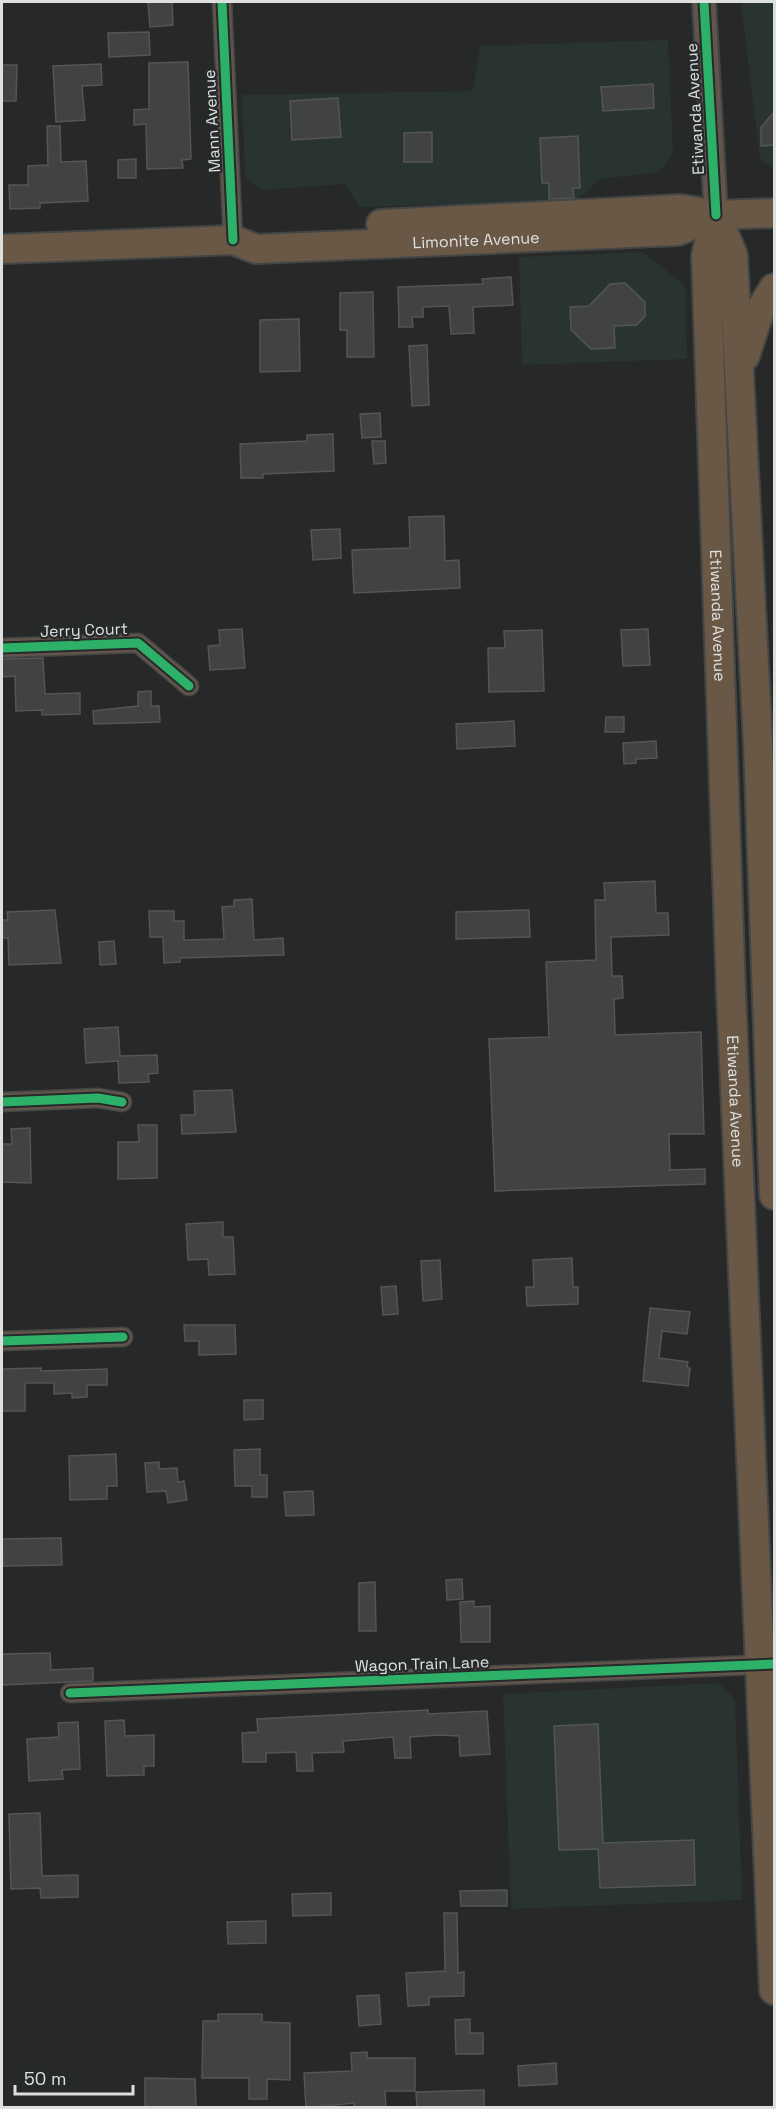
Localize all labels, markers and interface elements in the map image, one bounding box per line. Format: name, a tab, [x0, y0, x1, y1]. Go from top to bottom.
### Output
street label: Etiwanda Avenue	[681, 43, 709, 175]
street label: Mann Avenue	[199, 69, 225, 173]
street label: Limonite Avenue	[412, 226, 540, 253]
street label: Etiwanda Avenue	[705, 549, 731, 682]
street label: Jerry Court	[40, 618, 128, 642]
street label: Etiwanda Avenue	[722, 1035, 749, 1168]
street label: Wagon Train Lane	[354, 1651, 490, 1677]
scale bar	[15, 2058, 134, 2096]
text: 50 m	[24, 2067, 66, 2090]

